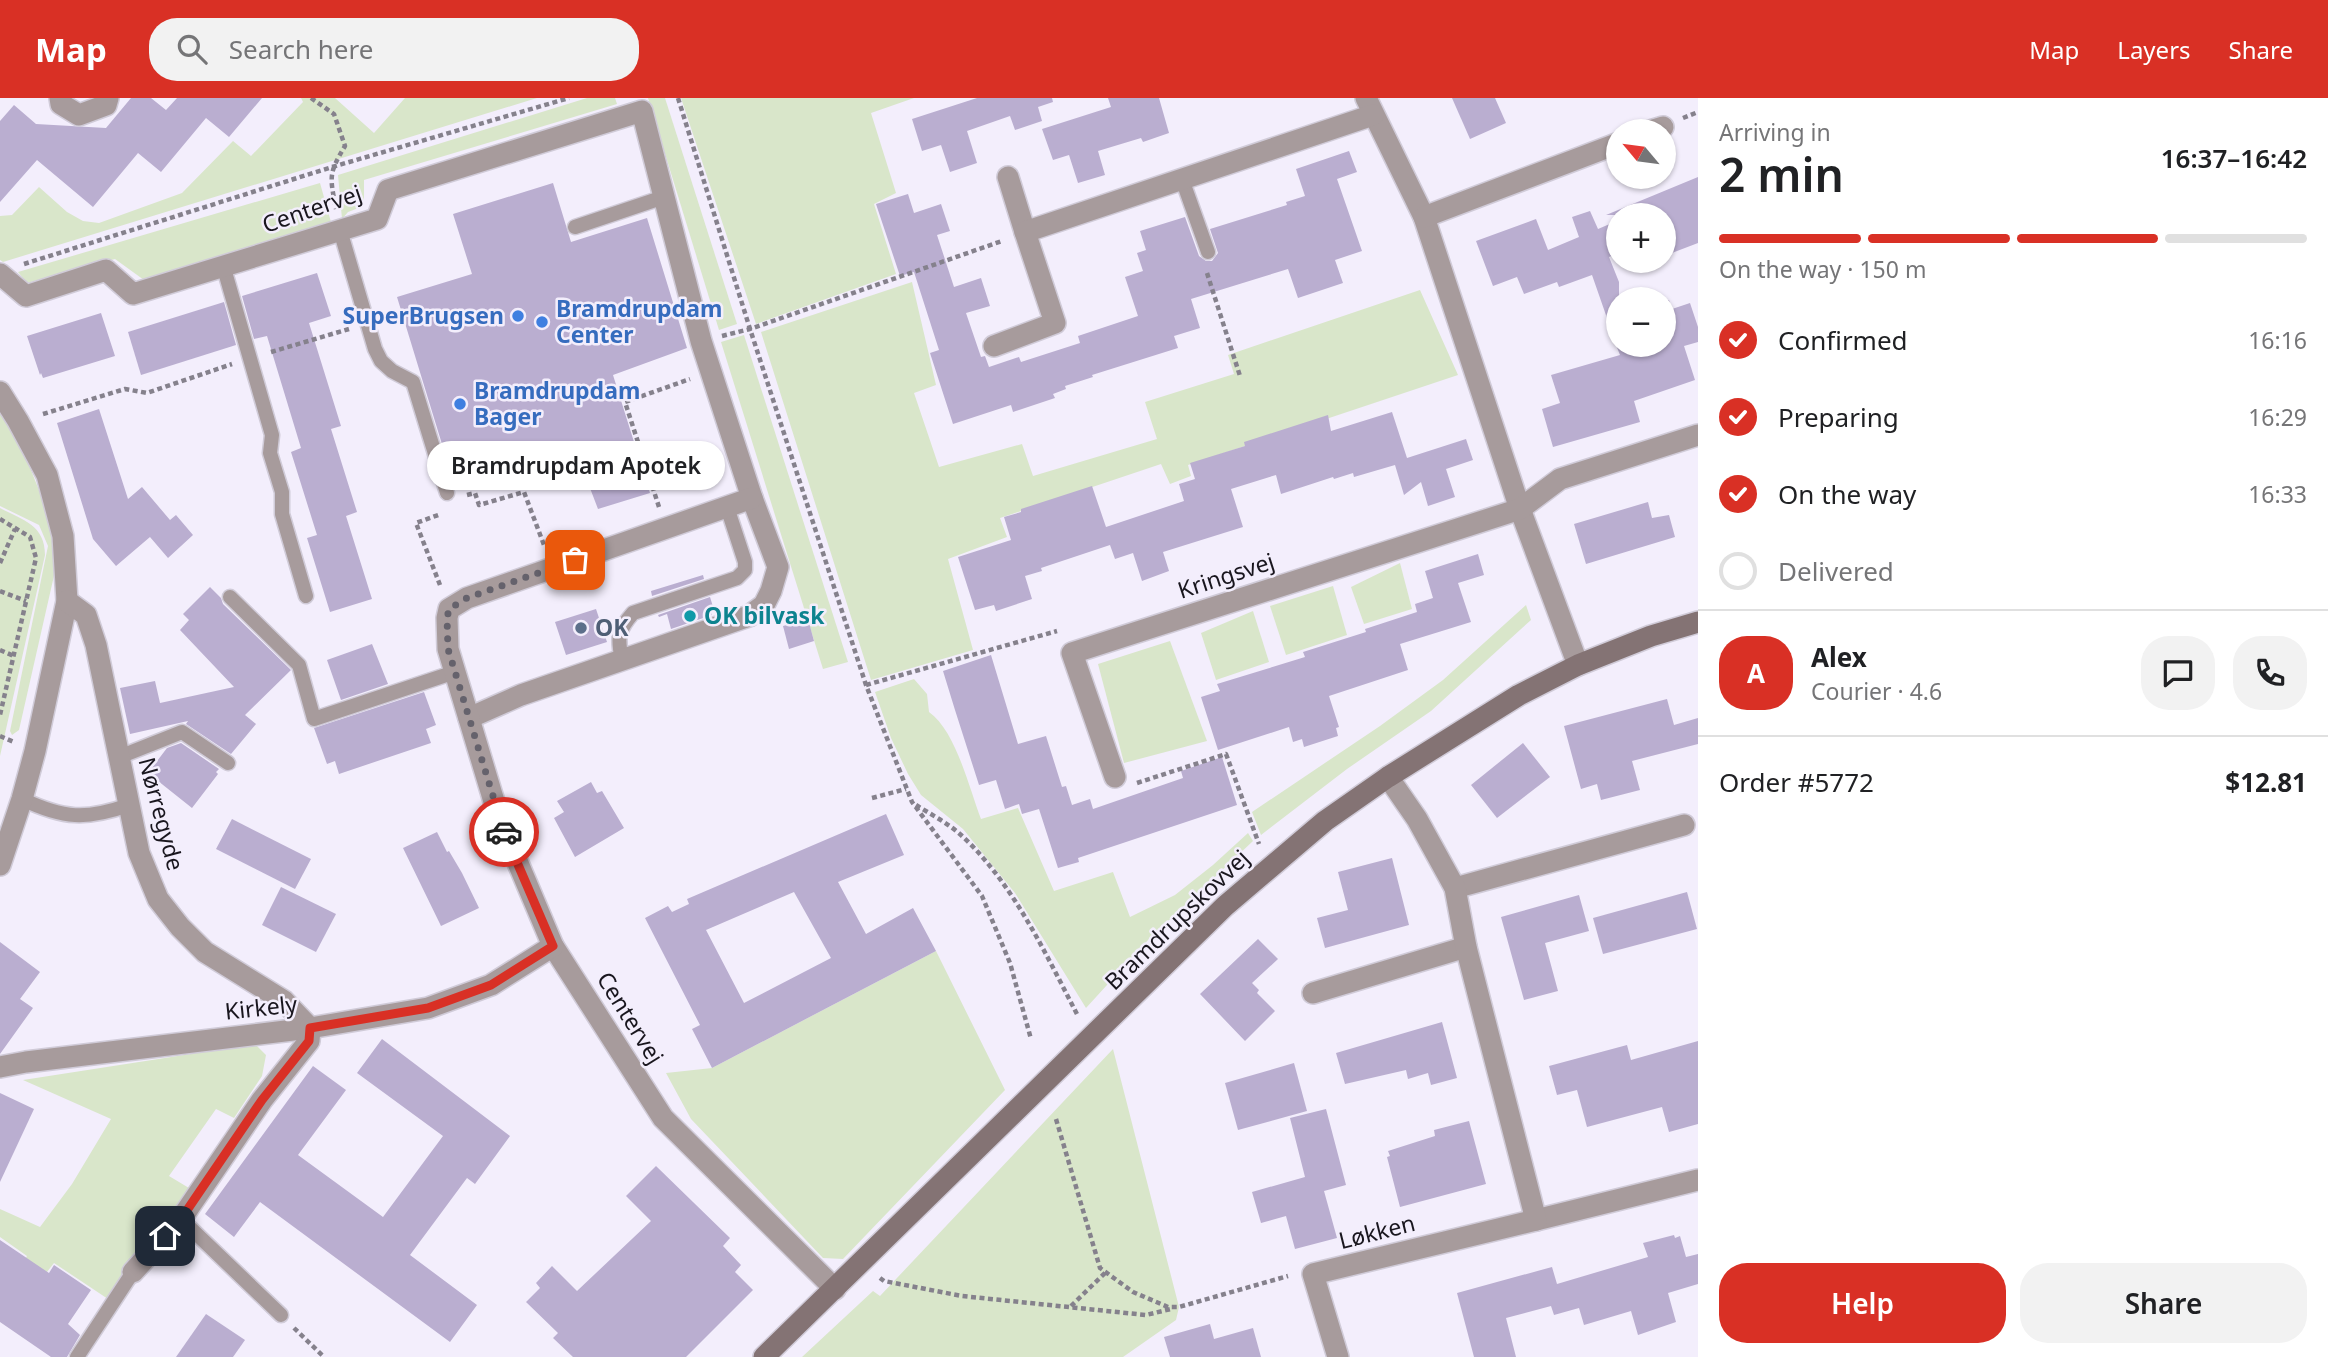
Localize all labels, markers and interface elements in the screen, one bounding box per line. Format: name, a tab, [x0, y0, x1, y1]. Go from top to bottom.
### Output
search box	[149, 18, 639, 81]
text: Map	[35, 27, 107, 72]
icon: search	[173, 30, 211, 68]
text: Search here	[229, 31, 373, 67]
text: Map	[2029, 33, 2079, 66]
text: Layers	[2117, 33, 2191, 66]
text: Share	[2229, 33, 2293, 66]
text: Arriving in	[1719, 116, 1831, 148]
north arrow	[1606, 119, 1676, 189]
map controls	[1606, 119, 1676, 357]
text: 16:37–16:42	[2161, 140, 2307, 176]
text: 2 min	[1719, 143, 1844, 205]
street label: Centervej	[258, 176, 366, 240]
button: +	[1606, 203, 1676, 273]
text: On the way · 150 m	[1719, 253, 1926, 285]
button: −	[1606, 287, 1676, 357]
place label: Bramdrupdam Center	[556, 292, 722, 350]
place label: SuperBrugsen	[343, 299, 504, 331]
marker: SuperBrugsen	[510, 308, 526, 324]
marker: Bramdrupdam Center	[534, 314, 550, 330]
icon: check	[1719, 321, 1757, 359]
text: Confirmed	[1778, 322, 1908, 358]
text: 16:16	[2248, 324, 2307, 356]
place label: Bramdrupdam Bager	[474, 374, 640, 432]
marker: Bramdrupdam Bager	[452, 396, 468, 412]
icon: check	[1719, 398, 1757, 436]
text: Preparing	[1778, 399, 1899, 435]
text: 16:29	[2248, 401, 2307, 433]
callout: Bramdrupdam Apotek	[426, 441, 724, 490]
text: Bramdrupdam Apotek	[451, 449, 701, 481]
icon: check	[1719, 475, 1757, 513]
text: On the way	[1778, 476, 1916, 512]
text: 16:33	[2248, 478, 2307, 510]
pin	[545, 530, 605, 590]
icon: bag	[556, 541, 594, 579]
street label: Kringsvej	[1173, 544, 1278, 606]
text: Delivered	[1778, 553, 1894, 589]
place label: OK bilvask	[704, 599, 825, 631]
marker: OK bilvask	[682, 608, 698, 624]
place label: OK	[595, 611, 629, 643]
marker: OK	[573, 620, 589, 636]
button: chat	[2141, 636, 2215, 710]
button: phone	[2233, 636, 2307, 710]
text: Alex	[1811, 639, 1867, 675]
text: A	[1747, 655, 1765, 691]
text: Courier · 4.6	[1811, 675, 1942, 707]
street label: Nørregyde	[132, 754, 192, 874]
text: Order #5772	[1719, 764, 1874, 800]
text: $12.81	[2225, 764, 2307, 800]
courier	[469, 797, 539, 867]
icon: car	[485, 813, 523, 851]
street label: Bramdrupskovvej	[1097, 842, 1256, 997]
street label: Centervej	[590, 965, 672, 1070]
street label: Kirkely	[223, 987, 299, 1027]
pin	[135, 1206, 195, 1266]
street label: Løkken	[1335, 1206, 1418, 1256]
icon: home	[146, 1217, 184, 1255]
button: Help	[1719, 1263, 2006, 1343]
button: Share	[2020, 1263, 2307, 1343]

